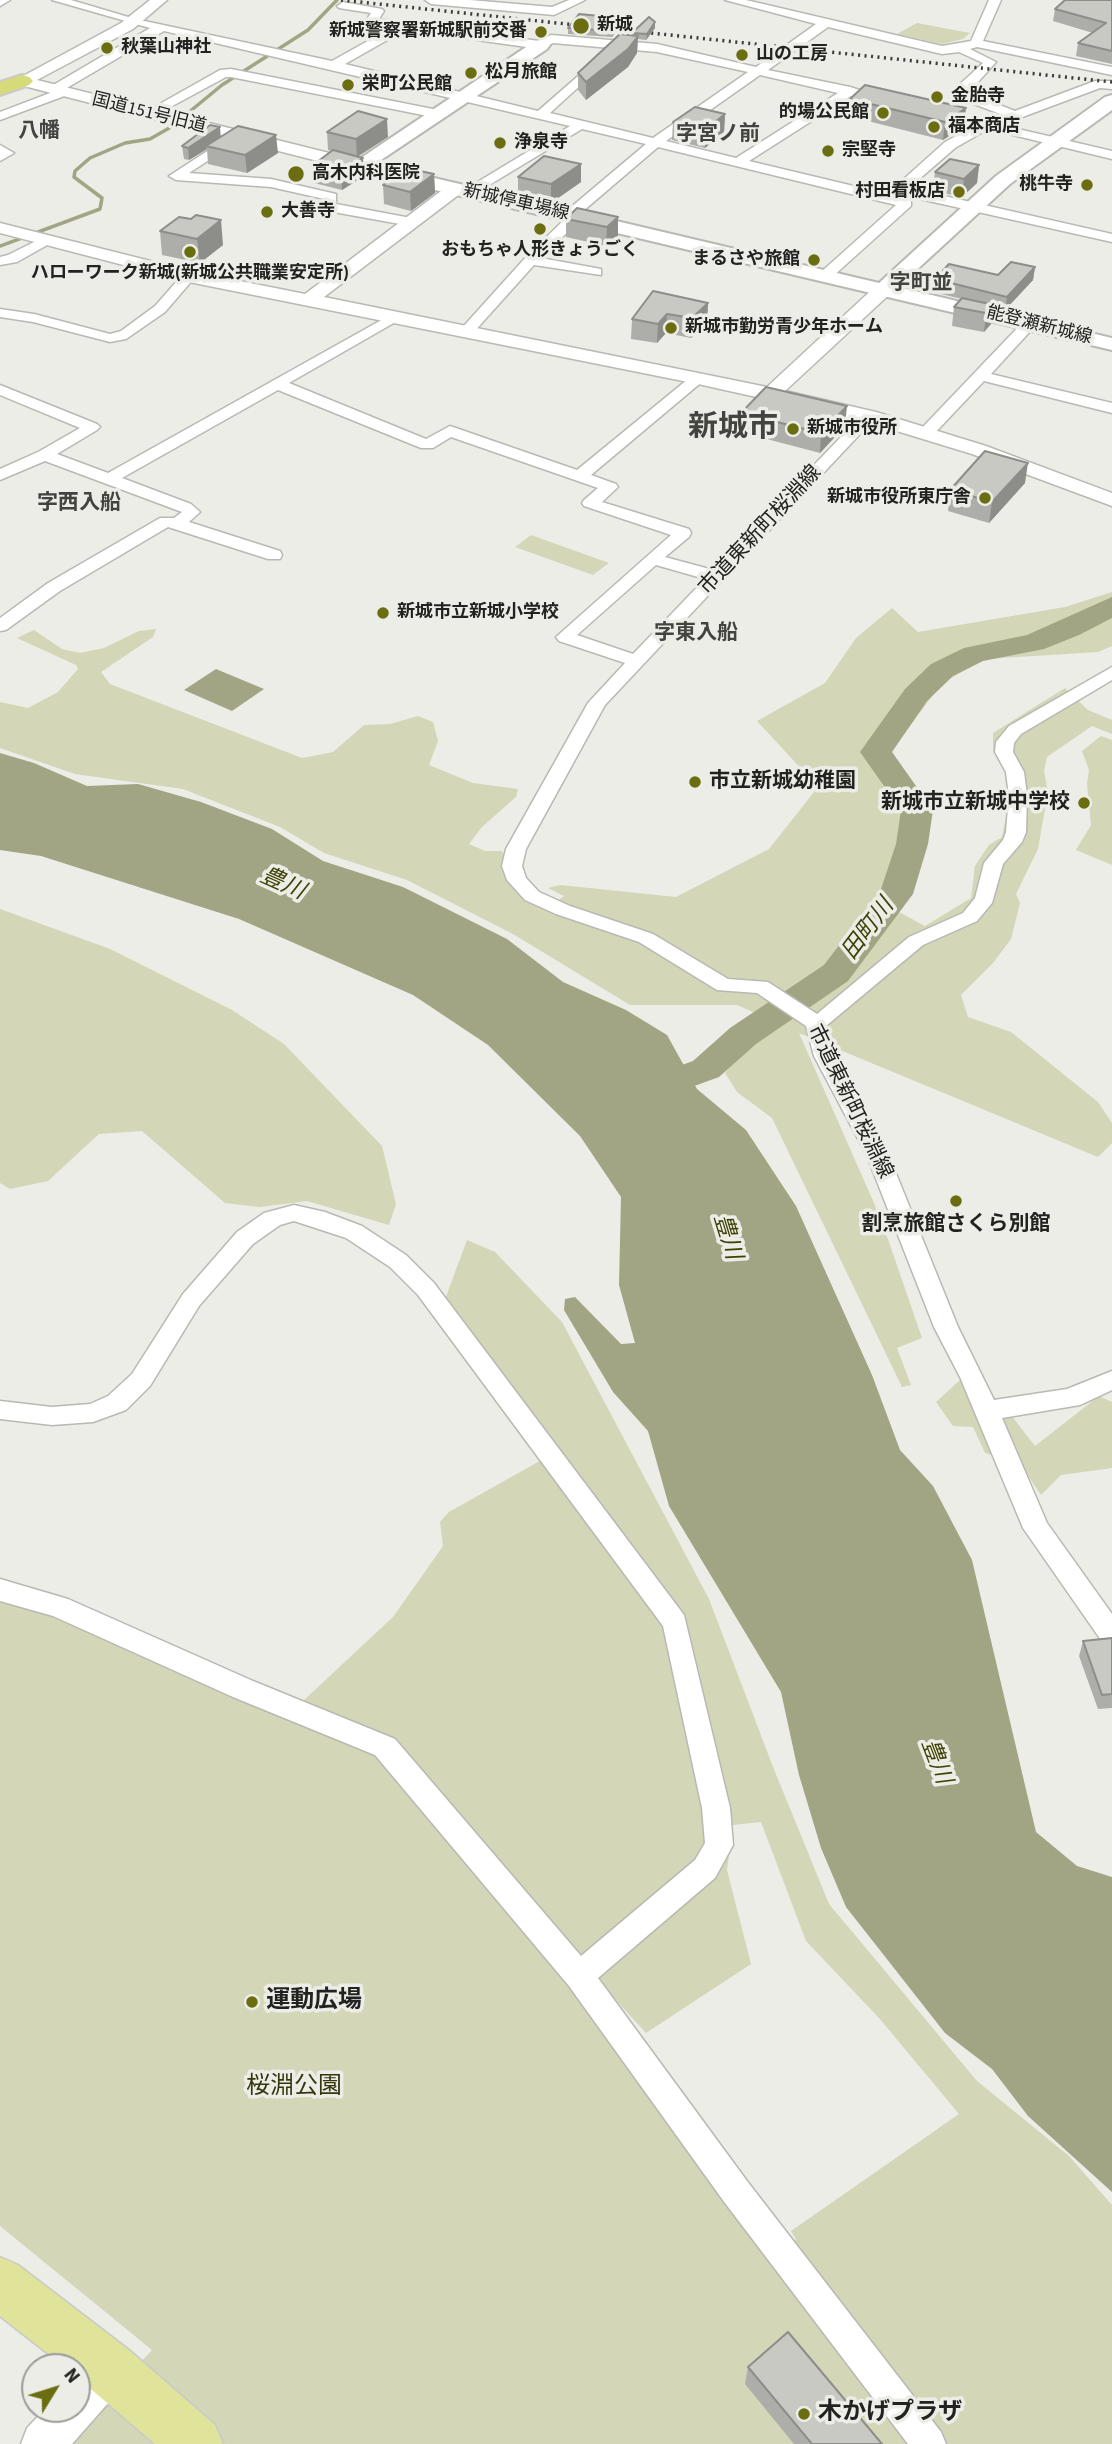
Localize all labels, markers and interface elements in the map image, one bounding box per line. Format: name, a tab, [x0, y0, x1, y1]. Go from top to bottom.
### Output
place label: 新城	[597, 15, 633, 37]
marker: 新城	[571, 16, 591, 36]
place label: 新城警察署新城駅前交番	[329, 21, 527, 43]
marker: 新城警察署新城駅前交番	[533, 24, 549, 40]
place label: 秋葉山神社	[121, 37, 211, 59]
marker: 秋葉山神社	[99, 40, 115, 56]
place label: 山の工房	[756, 44, 828, 66]
marker: 山の工房	[734, 47, 750, 63]
place label: 松月旅館	[485, 62, 557, 84]
marker: 松月旅館	[463, 65, 479, 81]
place label: 栄町公民館	[362, 74, 452, 96]
marker: 栄町公民館	[340, 77, 356, 93]
place label: 金胎寺	[951, 86, 1005, 108]
street label: 国道151号旧道	[90, 89, 208, 139]
marker: 金胎寺	[929, 89, 945, 105]
place label: 的場公民館	[779, 102, 869, 124]
marker: 的場公民館	[875, 105, 891, 121]
place label: 福本商店	[948, 116, 1020, 138]
district label: 八幡	[18, 119, 60, 145]
marker: 福本商店	[926, 119, 942, 135]
district label: 字宮ノ前	[676, 122, 760, 148]
place label: 浄泉寺	[514, 132, 568, 154]
marker: 浄泉寺	[492, 135, 508, 151]
place label: 宗堅寺	[842, 140, 896, 162]
marker: 宗堅寺	[820, 143, 836, 159]
place label: 高木内科医院	[312, 163, 420, 185]
marker: 高木内科医院	[286, 164, 306, 184]
place label: 桃牛寺	[1019, 174, 1073, 196]
marker: 桃牛寺	[1079, 177, 1095, 193]
street label: 新城停車場線	[461, 180, 571, 226]
place label: 村田看板店	[855, 181, 945, 203]
marker: 村田看板店	[951, 184, 967, 200]
place label: 大善寺	[281, 201, 335, 223]
marker: 大善寺	[259, 204, 275, 220]
marker: おもちゃ人形きょうごく	[532, 221, 548, 237]
place label: おもちゃ人形きょうごく	[441, 240, 639, 262]
marker: ハローワーク新城(新城公共職業安定所)	[182, 244, 198, 260]
place label: まるさや旅館	[692, 249, 800, 271]
marker: まるさや旅館	[806, 252, 822, 268]
place label: ハローワーク新城(新城公共職業安定所)	[31, 263, 349, 285]
district label: 字町並	[890, 271, 952, 297]
street label: 能登瀬新城線	[984, 302, 1094, 350]
place label: 新城市勤労青少年ホーム	[685, 317, 883, 339]
marker: 新城市勤労青少年ホーム	[663, 320, 679, 336]
district label: 新城市	[688, 411, 778, 447]
place label: 新城市役所	[807, 418, 897, 440]
marker: 新城市役所	[785, 421, 801, 437]
street label: 市道東新町桜淵線	[694, 461, 828, 601]
place label: 新城市役所東庁舎	[827, 487, 971, 509]
marker: 新城市役所東庁舎	[977, 490, 993, 506]
district label: 字西入船	[37, 491, 121, 517]
place label: 新城市立新城小学校	[397, 602, 559, 624]
marker: 新城市立新城小学校	[375, 605, 391, 621]
district label: 字東入船	[654, 621, 738, 647]
place label: 市立新城幼稚園	[709, 769, 856, 795]
marker: 市立新城幼稚園	[687, 774, 703, 790]
place label: 新城市立新城中学校	[881, 790, 1070, 816]
marker: 新城市立新城中学校	[1076, 795, 1092, 811]
water label: 豊川	[255, 863, 309, 907]
water label: 田町川	[837, 894, 901, 966]
street label: 市道東新町桜淵線	[801, 1021, 897, 1183]
marker: 割烹旅館さくら別館	[948, 1193, 964, 1209]
water label: 豊川	[706, 1211, 746, 1263]
place label: 割烹旅館さくら別館	[862, 1212, 1050, 1238]
water label: 豊川	[914, 1736, 956, 1788]
place label: 運動広場	[266, 1988, 362, 2016]
marker: 運動広場	[244, 1994, 260, 2010]
park label: 桜淵公園	[246, 2074, 342, 2102]
north arrow	[21, 2353, 91, 2423]
text: N	[57, 2363, 86, 2389]
place label: 木かげプラザ	[818, 2400, 962, 2428]
marker: 木かげプラザ	[796, 2406, 812, 2422]

